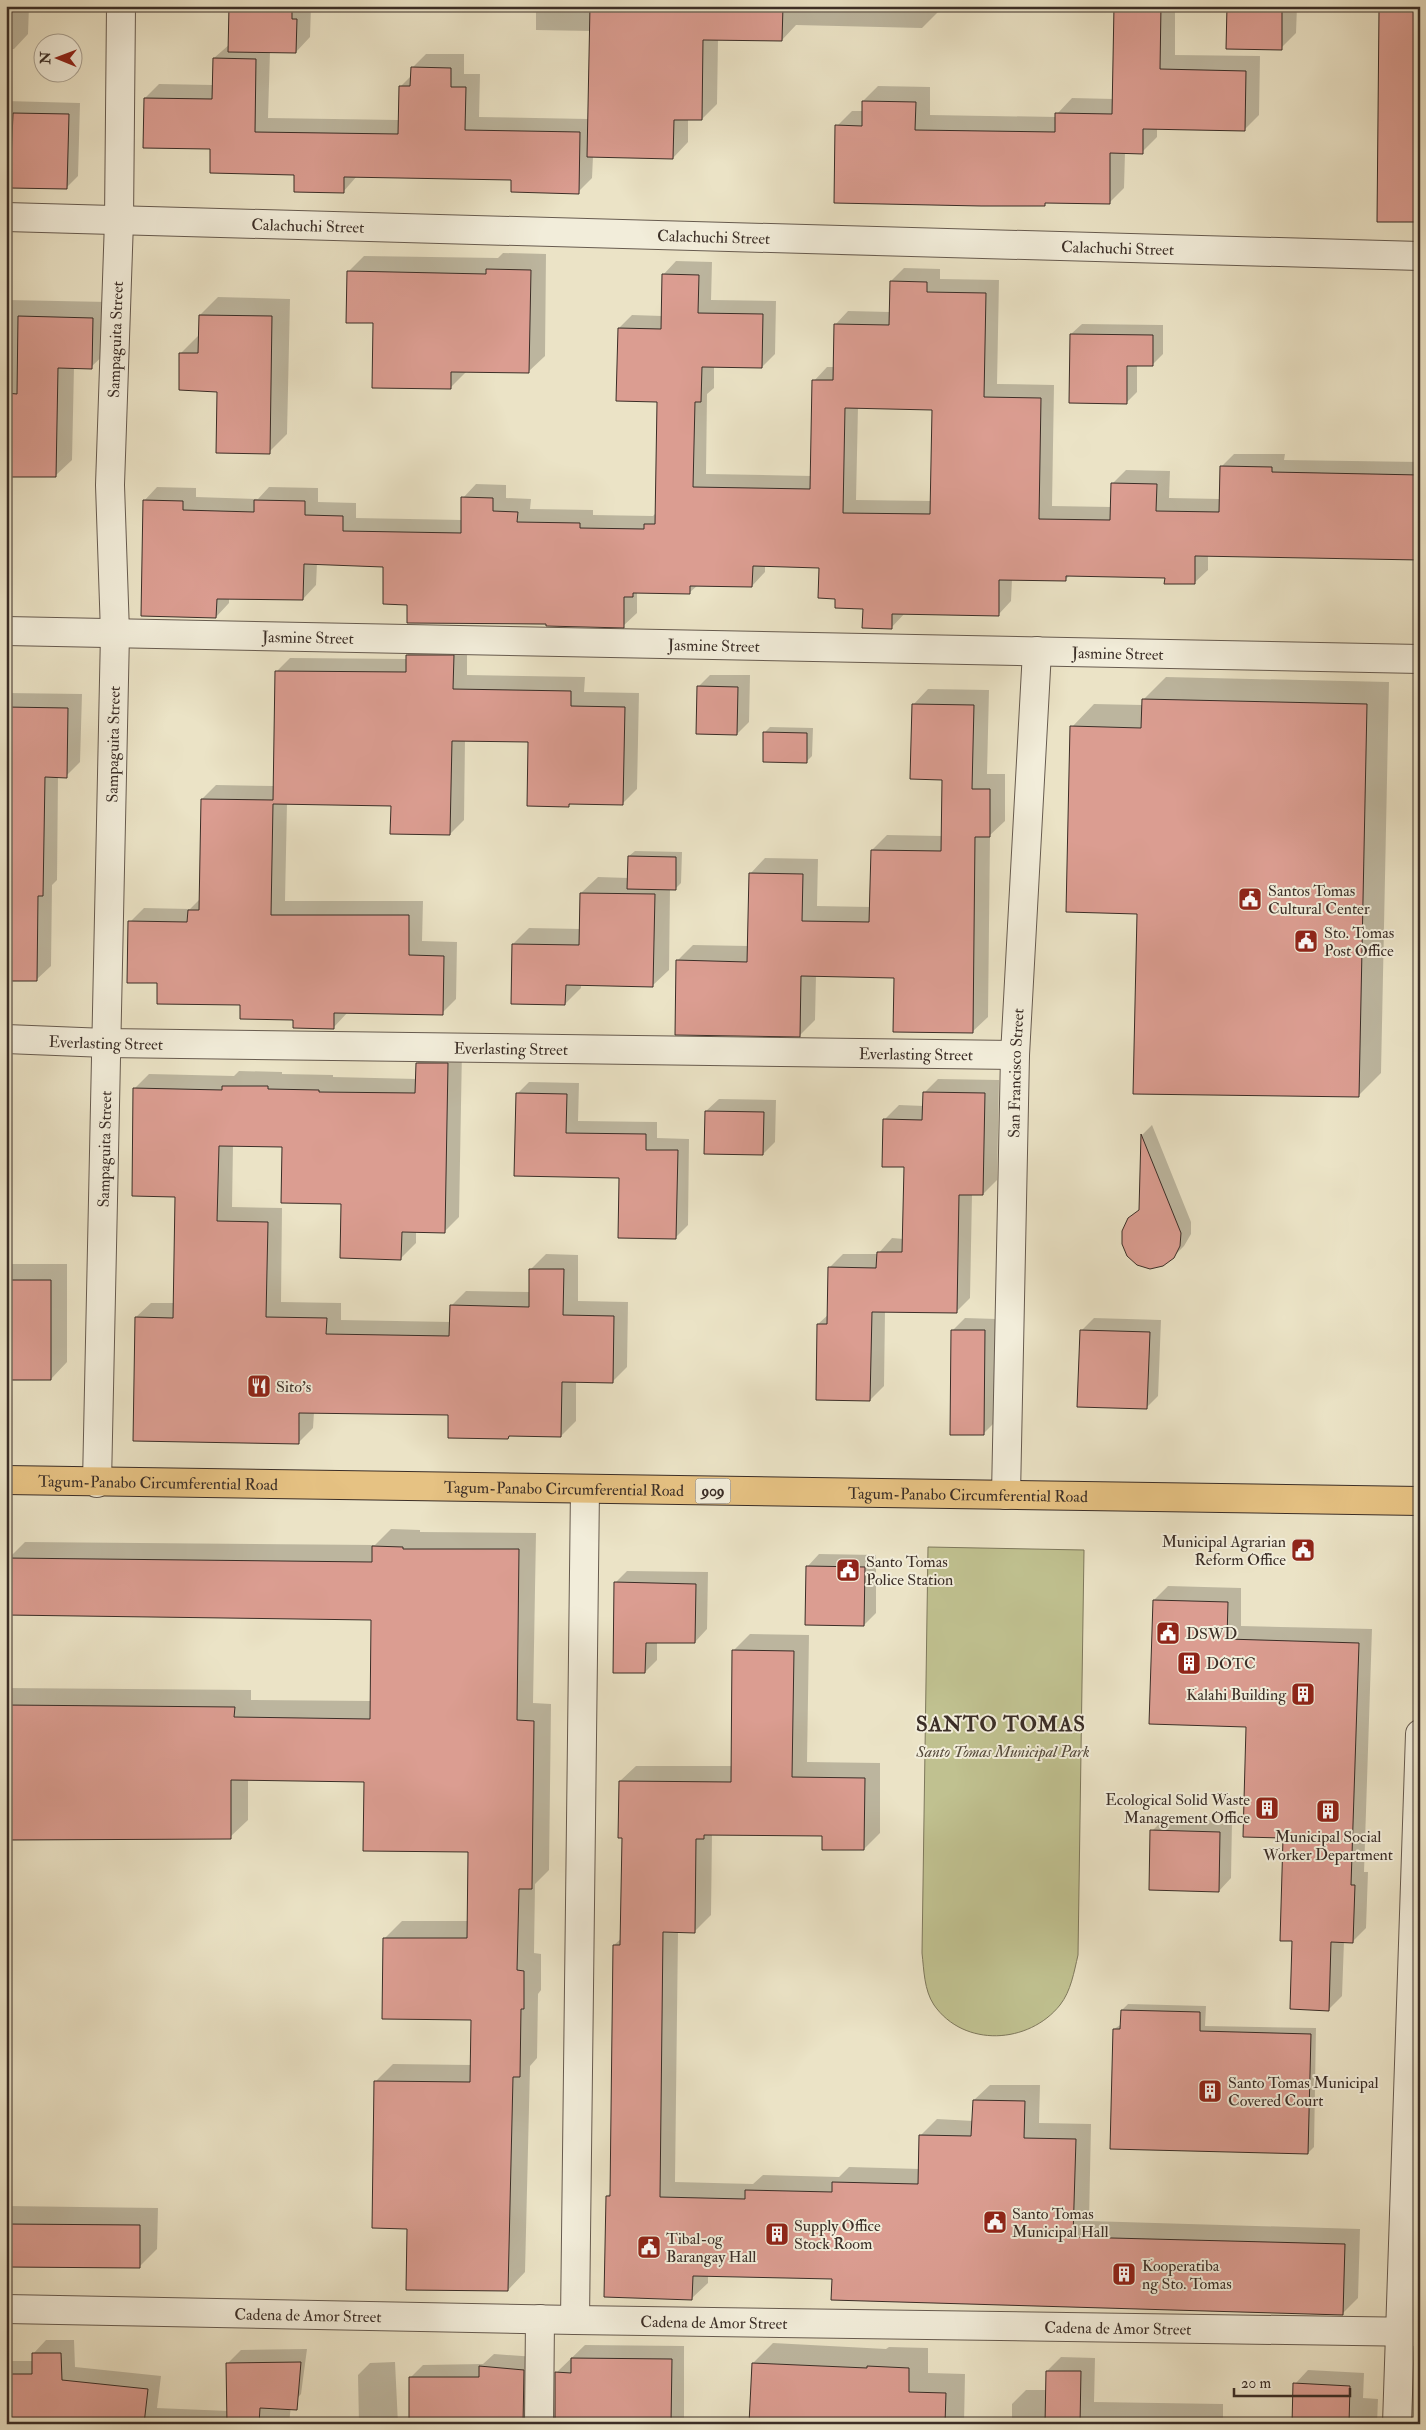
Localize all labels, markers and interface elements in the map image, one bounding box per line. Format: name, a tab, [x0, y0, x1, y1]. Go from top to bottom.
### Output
north arrow	[32, 32, 82, 82]
text: N	[37, 51, 54, 65]
street label: Calachuchi Street	[251, 215, 365, 238]
street label: Calachuchi Street	[657, 226, 770, 249]
street label: Calachuchi Street	[1061, 237, 1174, 260]
street label: Sampaguita Street	[104, 281, 128, 398]
street label: Jasmine Street	[261, 627, 354, 649]
street label: Jasmine Street	[667, 635, 760, 657]
street label: Jasmine Street	[1071, 643, 1164, 665]
street label: Sampaguita Street	[102, 686, 125, 803]
place label: Santos Tomas Cultural Center	[1268, 881, 1370, 919]
public building icon: Santos Tomas Cultural Center	[1237, 886, 1263, 912]
place label: Sto. Tomas Post Office	[1324, 923, 1394, 961]
public building icon: Sto. Tomas Post Office	[1293, 928, 1319, 954]
street label: San Francisco Street	[1004, 1008, 1029, 1138]
street label: Everlasting Street	[48, 1032, 163, 1055]
street label: Everlasting Street	[454, 1039, 568, 1060]
street label: Everlasting Street	[859, 1044, 973, 1065]
street label: Sampaguita Street	[94, 1091, 116, 1208]
restaurant icon: Sito's	[246, 1373, 272, 1399]
place label: Sito's	[276, 1377, 311, 1397]
street label: Tagum-Panabo Circumferential Road	[38, 1471, 278, 1495]
street label: Tagum-Panabo Circumferential Road	[444, 1478, 684, 1501]
road number: 909	[696, 1478, 730, 1504]
street label: Tagum-Panabo Circumferential Road	[848, 1484, 1088, 1507]
place label: Municipal Agrarian Reform Office	[1162, 1532, 1286, 1570]
public building icon: Municipal Agrarian Reform Office	[1290, 1537, 1316, 1563]
place label: Santo Tomas Police Station	[866, 1552, 953, 1590]
public building icon: Santo Tomas Police Station	[835, 1557, 861, 1583]
public building icon: DSWD	[1155, 1620, 1181, 1646]
place label: DSWD	[1186, 1624, 1237, 1644]
building icon: DOTC	[1176, 1650, 1202, 1676]
place label: DOTC	[1206, 1654, 1256, 1674]
building icon: Kalahi Building	[1290, 1681, 1316, 1707]
place label: Kalahi Building	[1186, 1685, 1287, 1705]
district label: SANTO TOMAS	[916, 1711, 1086, 1738]
park label: Santo Tomas Municipal Park	[915, 1742, 1090, 1762]
place label: Ecological Solid Waste Management Office	[1105, 1790, 1250, 1828]
building icon: Ecological Solid Waste Management Office	[1254, 1795, 1280, 1821]
building icon: Municipal Social Worker Department	[1315, 1798, 1341, 1824]
place label: Municipal Social Worker Department	[1262, 1827, 1393, 1866]
place label: Santo Tomas Municipal Covered Court	[1228, 2073, 1379, 2111]
building icon: Santo Tomas Municipal Covered Court	[1197, 2078, 1223, 2104]
place label: Santo Tomas Municipal Hall	[1012, 2204, 1109, 2243]
public building icon: Santo Tomas Municipal Hall	[982, 2209, 1008, 2235]
place label: Supply Office Stock Room	[794, 2216, 881, 2254]
building icon: Supply Office Stock Room	[764, 2221, 790, 2247]
place label: Tibal-og Barangay Hall	[666, 2229, 756, 2267]
public building icon: Tibal-og Barangay Hall	[636, 2234, 662, 2260]
place label: Kooperatiba ng Sto. Tomas	[1142, 2256, 1232, 2294]
building icon: Kooperatiba ng Sto. Tomas	[1111, 2261, 1137, 2287]
street label: Cadena de Amor Street	[234, 2304, 382, 2327]
street label: Cadena de Amor Street	[640, 2312, 788, 2334]
street label: Cadena de Amor Street	[1044, 2318, 1192, 2340]
scale bar	[1234, 2365, 1350, 2397]
text: 20 m	[1241, 2374, 1271, 2393]

